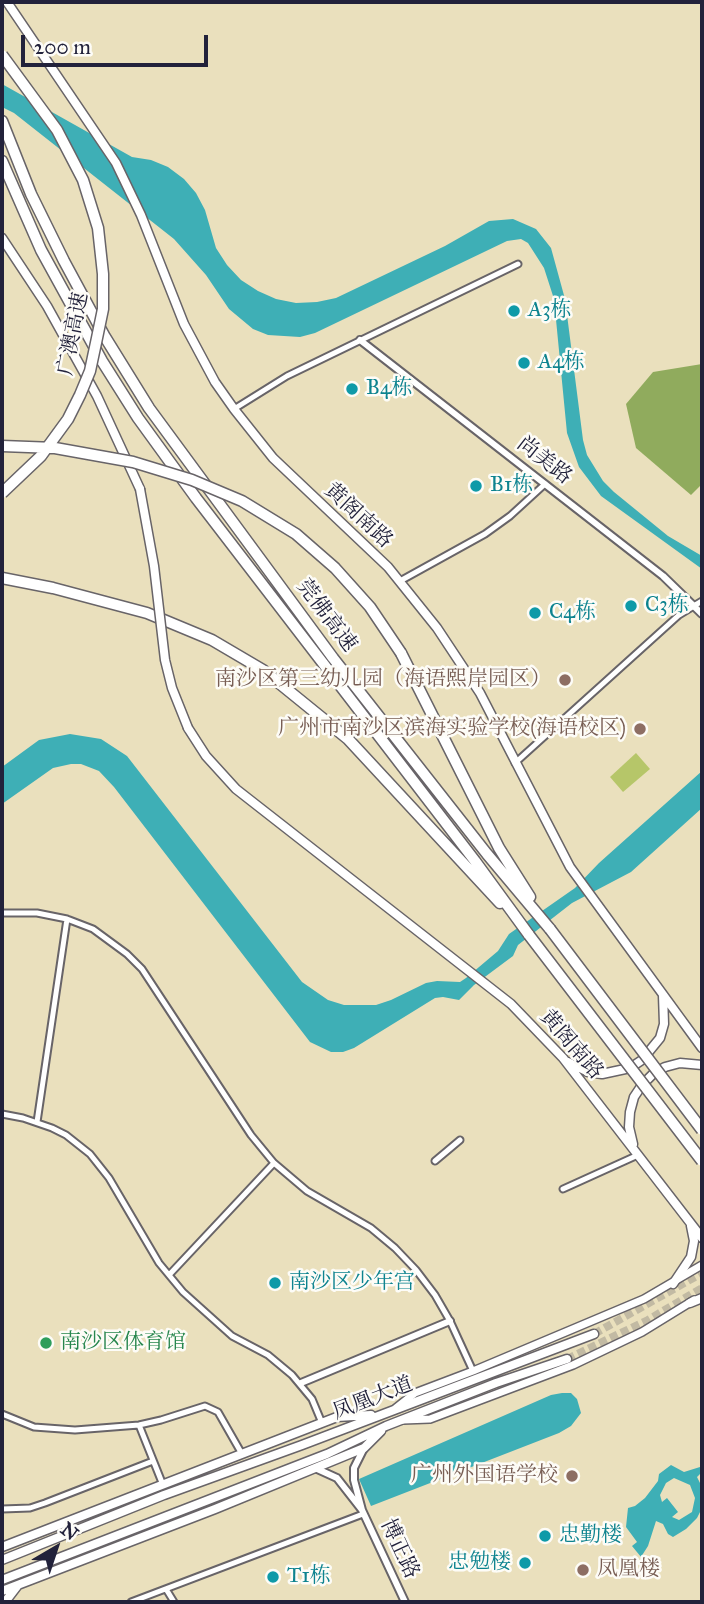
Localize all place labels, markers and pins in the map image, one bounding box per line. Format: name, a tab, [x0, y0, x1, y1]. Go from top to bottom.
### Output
place label: A3栋	[528, 298, 572, 324]
marker: A3栋	[506, 303, 522, 319]
place label: A4栋	[538, 350, 585, 376]
marker: A4栋	[516, 355, 532, 371]
place label: B4栋	[366, 376, 413, 402]
marker: B4栋	[344, 381, 360, 397]
place label: B1栋	[490, 473, 533, 499]
marker: B1栋	[468, 478, 484, 494]
place label: C3栋	[645, 593, 689, 619]
marker: C3栋	[623, 598, 639, 614]
place label: C4栋	[549, 600, 596, 626]
marker: C4栋	[527, 605, 543, 621]
place label: 南沙区第三幼儿园（海语熙岸园区）	[215, 667, 551, 693]
marker: 南沙区第三幼儿园（海语熙岸园区）	[557, 672, 573, 688]
place label: 广州市南沙区滨海实验学校(海语校区)	[278, 716, 626, 742]
marker: 广州市南沙区滨海实验学校(海语校区)	[632, 721, 648, 737]
place label: 南沙区少年宫	[289, 1270, 415, 1296]
marker: 南沙区少年宫	[267, 1275, 283, 1291]
place label: 南沙区体育馆	[60, 1330, 186, 1356]
marker: 南沙区体育馆	[38, 1335, 54, 1351]
place label: 广州外国语学校	[411, 1463, 558, 1489]
marker: 广州外国语学校	[564, 1468, 580, 1484]
place label: 忠勤楼	[559, 1523, 622, 1549]
marker: 忠勤楼	[537, 1528, 553, 1544]
place label: 忠勉楼	[448, 1550, 511, 1576]
marker: 忠勉楼	[517, 1555, 533, 1571]
place label: 凤凰楼	[597, 1557, 660, 1583]
marker: 凤凰楼	[575, 1562, 591, 1578]
place label: T1栋	[287, 1564, 331, 1590]
marker: T1栋	[265, 1569, 281, 1585]

